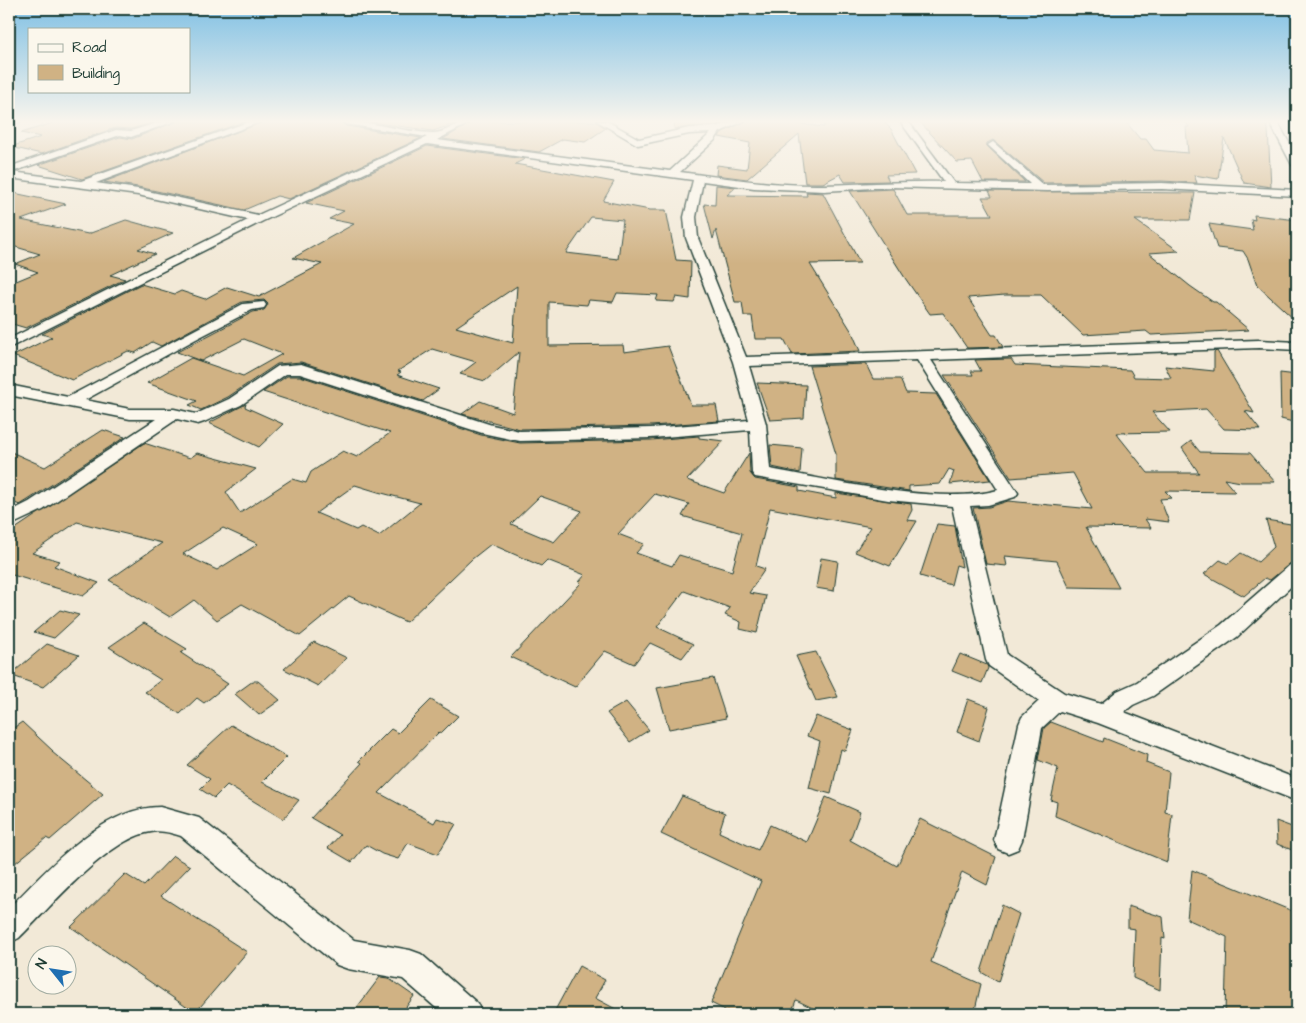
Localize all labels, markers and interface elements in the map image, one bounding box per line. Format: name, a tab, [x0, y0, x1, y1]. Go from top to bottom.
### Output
legend	[28, 28, 190, 92]
text: Road	[72, 37, 107, 58]
text: Building	[72, 63, 120, 85]
north arrow	[28, 946, 78, 996]
text: N	[31, 955, 53, 973]

